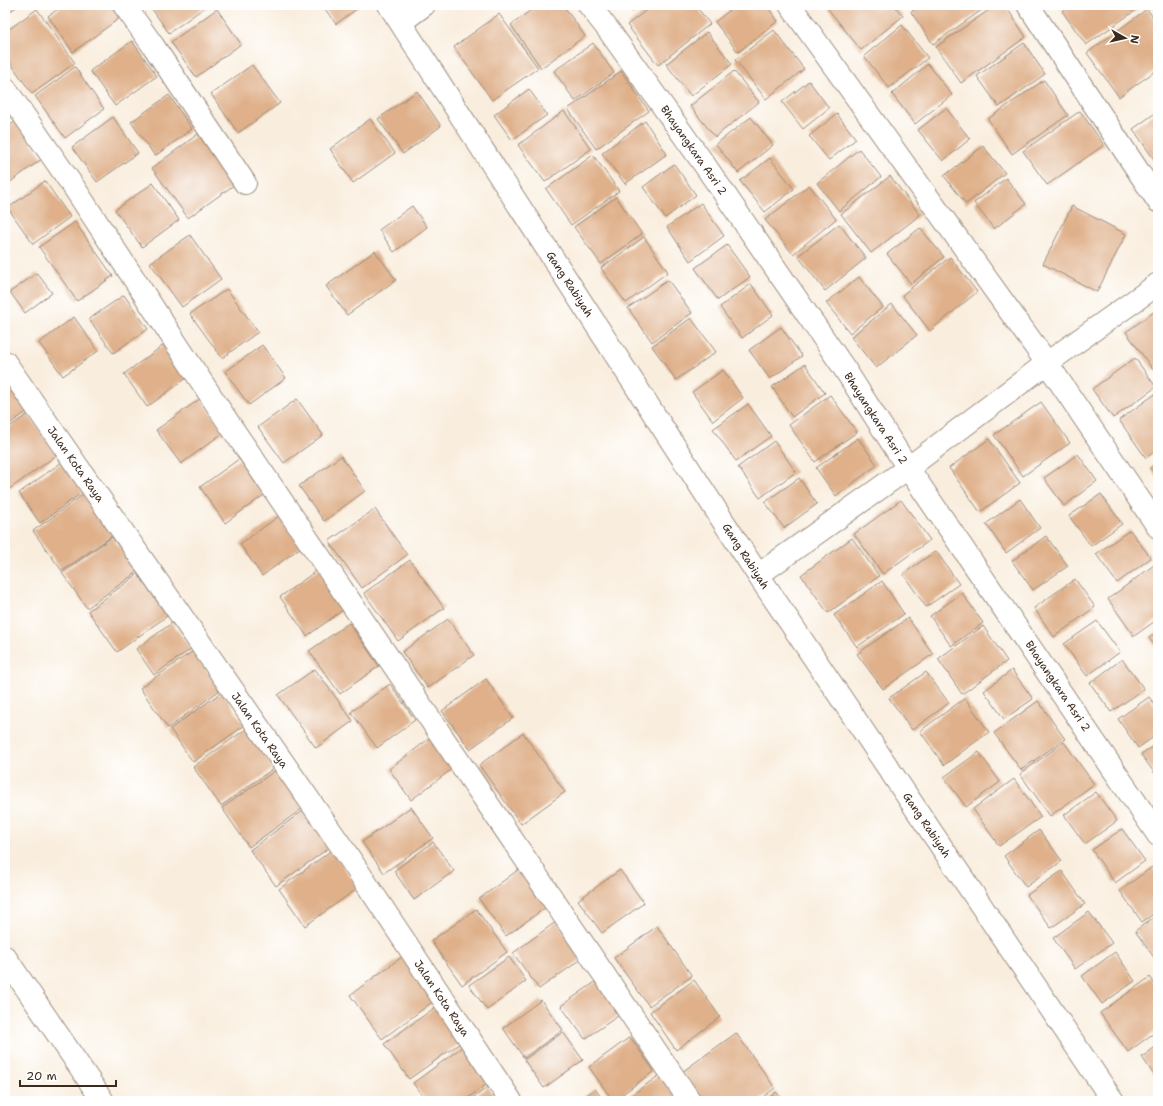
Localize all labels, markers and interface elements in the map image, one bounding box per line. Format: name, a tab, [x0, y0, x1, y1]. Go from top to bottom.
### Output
north arrow	[1105, 18, 1145, 58]
text: N	[1126, 34, 1142, 45]
street label: Bhayangkara Asri 2	[657, 102, 730, 198]
street label: Gang Rabiyah	[543, 248, 597, 320]
street label: Bhayangkara Asri 2	[840, 370, 911, 467]
street label: Jalan Kota Raya	[44, 423, 107, 505]
street label: Gang Rabiyah	[719, 520, 773, 592]
street label: Bhayangkara Asri 2	[1022, 638, 1094, 735]
street label: Jalan Kota Raya	[228, 689, 291, 771]
street label: Gang Rabiyah	[899, 790, 954, 861]
street label: Jalan Kota Raya	[410, 957, 473, 1040]
scale bar	[20, 1062, 116, 1088]
text: 20 m	[26, 1068, 57, 1084]

